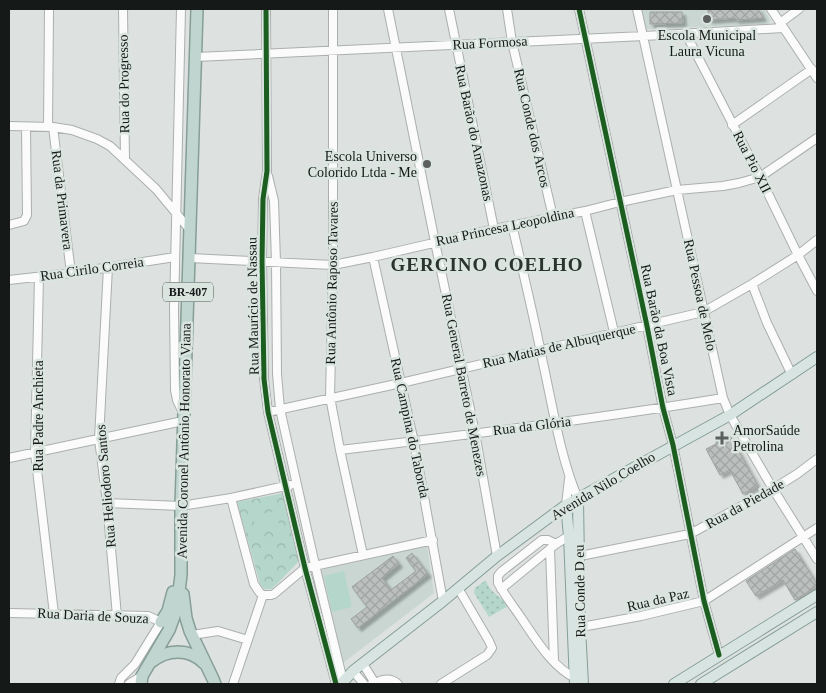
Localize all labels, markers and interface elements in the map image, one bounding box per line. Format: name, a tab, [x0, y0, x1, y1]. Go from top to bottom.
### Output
marker: Escola Municipal Laura Vicuna	[701, 13, 713, 25]
place label: Escola Municipal Laura Vicuna	[658, 28, 756, 59]
street label: Rua do Progresso	[116, 34, 132, 134]
street label: Rua Formosa	[452, 34, 529, 52]
street label: Rua Barão do Amazonas	[452, 64, 496, 202]
street label: Rua Conde dos Arcos	[511, 67, 553, 189]
street label: Rua Pio XII	[730, 128, 774, 196]
street label: Rua da Primavera	[48, 149, 76, 251]
place label: Escola Universo Colorido Ltda - Me	[308, 149, 417, 180]
marker: Escola Universo Colorido Ltda - Me	[421, 158, 433, 170]
street label: Rua Antônio Raposo Tavares	[323, 201, 341, 365]
street label: Rua Princesa Leopoldina	[435, 205, 576, 249]
street label: Rua Maurício de Nassau	[244, 237, 262, 375]
street label: Rua Pessoa de Melo	[681, 238, 719, 352]
street label: Rua Cirilo Correia	[39, 254, 145, 284]
district label: GERCINO COELHO	[391, 254, 583, 275]
street label: Rua Barão da Boa Vista	[638, 263, 680, 398]
road number: BR-407	[163, 282, 213, 302]
street label: Rua General Barreto de Menezes	[439, 292, 489, 478]
street label: Rua Matias de Albuquerque	[481, 321, 637, 371]
street label: Avenida Coronel Antônio Honorato Viana	[174, 322, 194, 559]
street label: Rua Campina do Taborda	[388, 356, 432, 500]
street label: Rua Padre Anchieta	[31, 360, 46, 472]
street label: Rua da Glória	[492, 414, 573, 438]
place label: AmorSaúde Petrolina	[733, 423, 800, 454]
street label: Rua Heliodoro Santos	[93, 424, 119, 548]
marker: AmorSaúde Petrolina	[715, 431, 729, 445]
street label: Avenida Nilo Coelho	[548, 449, 658, 523]
street label: Rua da Piedade	[703, 476, 787, 532]
street label: Rua Conde D eu	[572, 544, 588, 638]
street label: Rua da Paz	[626, 586, 690, 614]
street label: Rua Daria de Souza	[37, 606, 150, 626]

